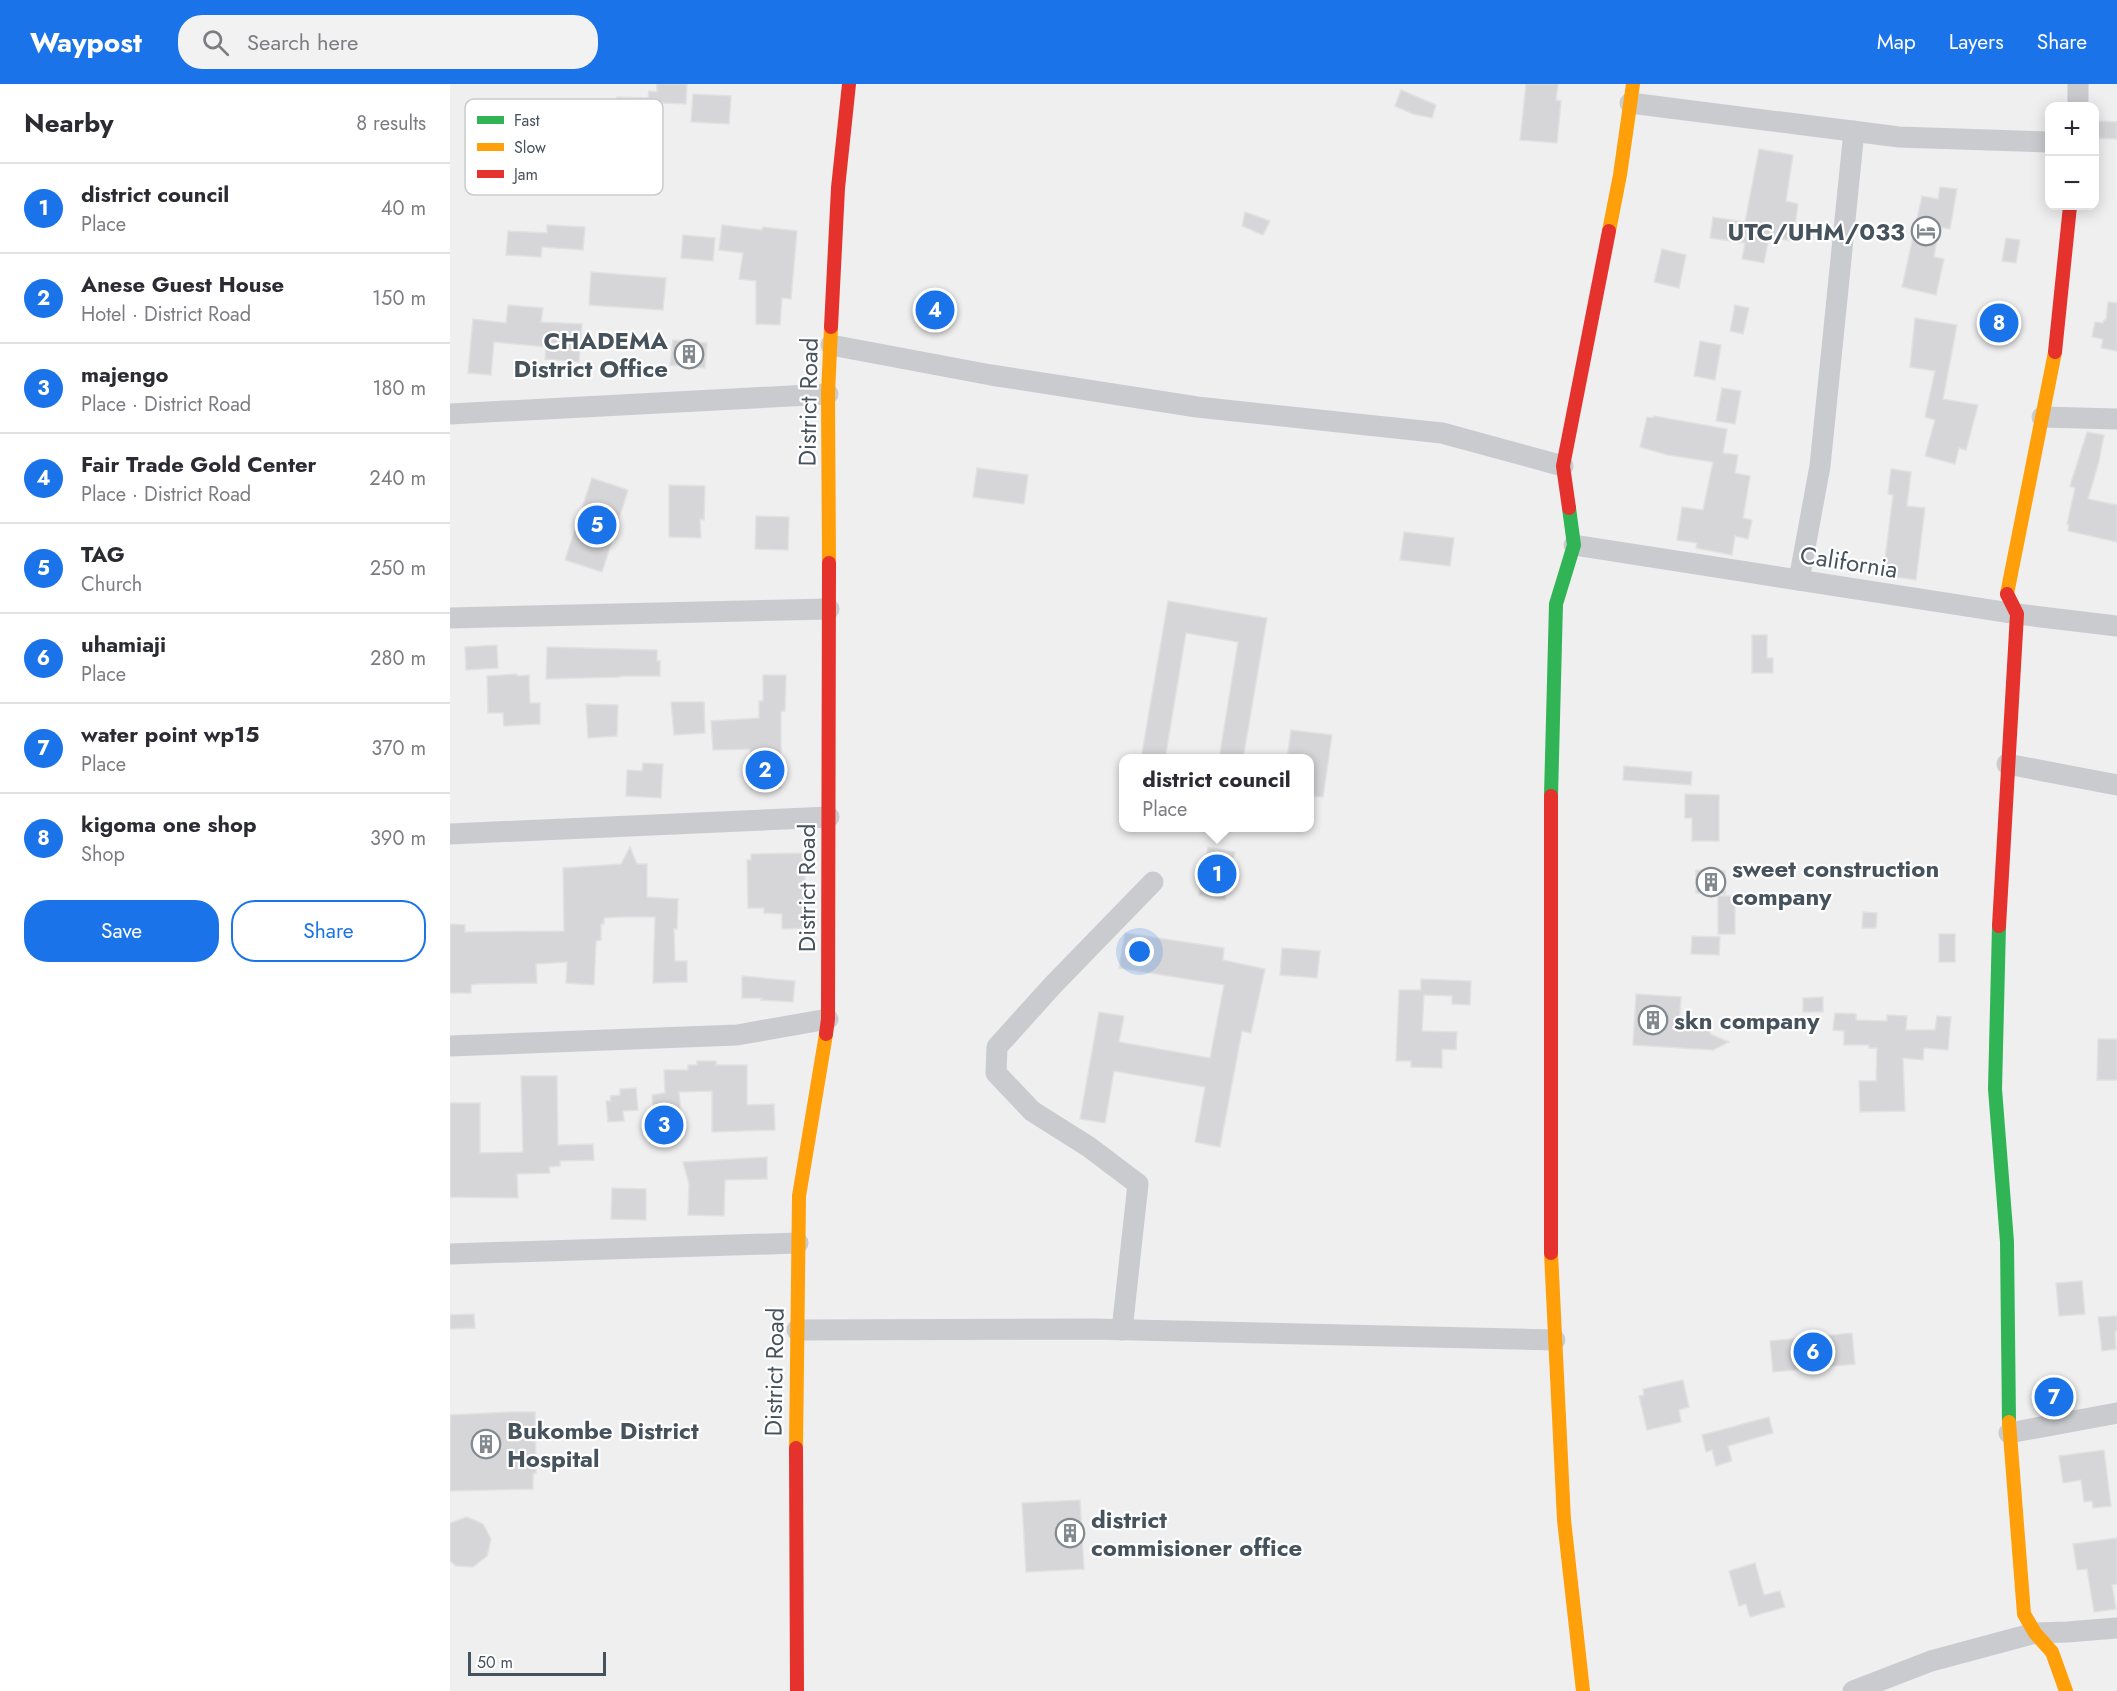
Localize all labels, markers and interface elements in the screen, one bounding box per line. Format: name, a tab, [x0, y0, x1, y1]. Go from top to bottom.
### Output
search box	[178, 15, 598, 69]
text: Waypost	[30, 22, 142, 63]
icon: search	[199, 26, 232, 59]
text: Search here	[247, 26, 358, 58]
text: Map	[1877, 27, 1916, 57]
text: Layers	[1949, 27, 2004, 57]
text: Share	[2037, 27, 2087, 57]
legend	[465, 99, 663, 195]
map controls	[2045, 102, 2099, 210]
button: +	[2045, 102, 2099, 156]
text: Nearby	[24, 104, 113, 142]
text: 8 results	[356, 109, 426, 138]
text: Fast	[514, 109, 540, 132]
text: Slow	[514, 136, 546, 159]
button: −	[2045, 156, 2099, 210]
text: Jam	[512, 163, 538, 186]
text: district council	[81, 178, 229, 210]
text: 1	[38, 194, 49, 223]
text: 40 m	[381, 194, 426, 223]
text: Place	[81, 210, 126, 239]
place label: UTC/UHM/033	[1727, 214, 1905, 249]
hotel icon: UTC/UHM/033	[1910, 215, 1942, 247]
text: Anese Guest House	[81, 268, 284, 300]
text: 2	[37, 284, 50, 313]
text: 150 m	[372, 284, 426, 313]
pin: 4	[916, 288, 954, 332]
text: Hotel · District Road	[81, 300, 251, 329]
pin: 8	[1980, 300, 2018, 346]
place label: CHADEMA District Office	[514, 323, 668, 386]
street label: District Road	[789, 337, 827, 467]
building icon: CHADEMA District Office	[673, 338, 705, 370]
text: majengo	[81, 358, 169, 390]
text: 3	[37, 374, 50, 403]
text: 180 m	[372, 374, 426, 403]
text: Place · District Road	[81, 390, 251, 419]
text: Fair Trade Gold Center	[81, 448, 317, 480]
text: 4	[37, 464, 50, 493]
text: 240 m	[369, 464, 426, 493]
text: Place · District Road	[81, 480, 251, 509]
pin: 5	[578, 502, 616, 548]
street label: California	[1798, 537, 1900, 587]
text: TAG	[81, 538, 125, 570]
text: 5	[37, 554, 50, 583]
text: 250 m	[370, 554, 426, 583]
text: Church	[81, 570, 142, 599]
text: uhamiaji	[81, 628, 166, 660]
text: 6	[37, 644, 50, 673]
text: 280 m	[370, 644, 426, 673]
text: Place	[81, 660, 126, 689]
text: water point wp15	[81, 718, 259, 750]
text: 7	[37, 734, 50, 763]
text: 370 m	[371, 734, 426, 763]
pin: 2	[746, 748, 784, 792]
text: Place	[81, 750, 126, 779]
popup	[1119, 754, 1314, 832]
text: district council	[1142, 763, 1291, 795]
text: Place	[1142, 795, 1187, 824]
text: kigoma one shop	[81, 808, 257, 840]
text: 8	[37, 824, 50, 853]
text: 390 m	[370, 824, 426, 853]
street label: District Road	[789, 824, 824, 952]
text: Shop	[81, 840, 125, 869]
place label: sweet construction company	[1732, 851, 1939, 914]
pin: 1	[1198, 852, 1236, 896]
building icon: sweet construction company	[1695, 866, 1727, 898]
button: Save	[24, 900, 219, 962]
button: Share	[231, 900, 426, 962]
your location	[1125, 937, 1154, 966]
place label: skn company	[1674, 1003, 1820, 1038]
building icon: skn company	[1637, 1004, 1669, 1036]
pin: 3	[644, 1102, 684, 1148]
street label: District Road	[755, 1307, 793, 1437]
pin: 6	[1794, 1330, 1832, 1374]
pin: 7	[2034, 1374, 2074, 1420]
place label: Bukombe District Hospital	[507, 1413, 699, 1476]
building icon: Bukombe District Hospital	[470, 1428, 502, 1460]
place label: district commisioner office	[1091, 1502, 1302, 1565]
building icon: district commisioner office	[1054, 1517, 1086, 1549]
scale bar	[468, 1649, 606, 1676]
text: 50 m	[477, 1651, 513, 1674]

